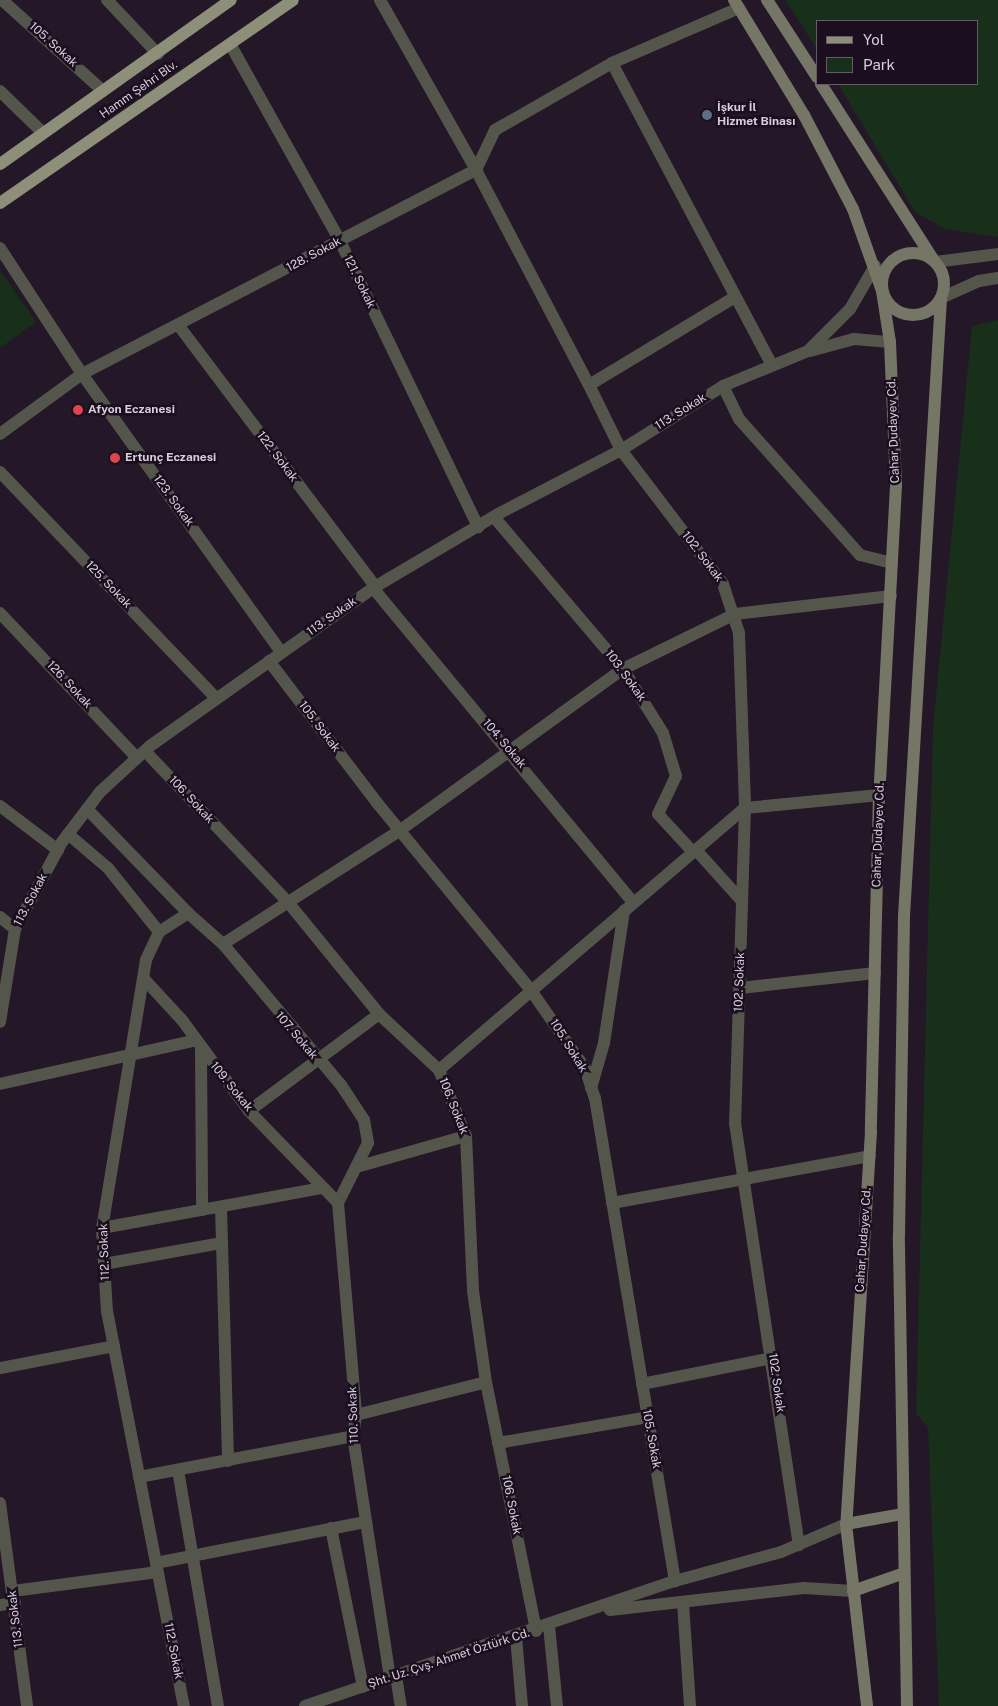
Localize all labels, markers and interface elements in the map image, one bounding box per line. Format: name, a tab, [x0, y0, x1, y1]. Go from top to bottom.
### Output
street label: 105. Sokak	[26, 19, 80, 71]
legend	[816, 20, 978, 85]
text: Yol	[863, 31, 884, 48]
text: Park	[863, 56, 895, 73]
street label: Hamm Şehri Blv.	[97, 58, 181, 122]
place label: İşkur İl Hizmet Binası	[717, 101, 795, 129]
marker: İşkur İl Hizmet Binası	[701, 109, 713, 121]
street label: 128. Sokak	[284, 235, 344, 275]
street label: 121. Sokak	[340, 253, 378, 311]
street label: Cahar Dudayev Cd.	[885, 378, 903, 484]
street label: 113. Sokak	[653, 391, 709, 433]
place label: Afyon Eczanesi	[88, 403, 175, 417]
marker: Afyon Eczanesi	[72, 404, 84, 416]
street label: 122. Sokak	[253, 429, 301, 485]
place label: Ertunç Eczanesi	[125, 451, 216, 465]
marker: Ertunç Eczanesi	[109, 452, 121, 464]
street label: 123. Sokak	[150, 473, 196, 529]
street label: 102. Sokak	[678, 529, 726, 585]
street label: 125. Sokak	[82, 558, 134, 612]
street label: 113. Sokak	[304, 595, 360, 639]
street label: 103. Sokak	[602, 647, 648, 705]
street label: 126. Sokak	[43, 658, 95, 712]
street label: 105. Sokak	[295, 699, 343, 755]
street label: 104. Sokak	[479, 716, 529, 772]
street label: 106. Sokak	[165, 773, 217, 827]
street label: Cahar Dudayev Cd.	[870, 782, 888, 888]
street label: 113. Sokak	[11, 871, 51, 929]
street label: 102. Sokak	[732, 952, 748, 1012]
street label: 107. Sokak	[272, 1009, 320, 1063]
street label: 105. Sokak	[546, 1017, 590, 1075]
street label: 109. Sokak	[207, 1059, 255, 1115]
street label: 106. Sokak	[435, 1075, 471, 1137]
street label: Cahar Dudayev Cd.	[853, 1187, 875, 1293]
street label: 112. Sokak	[97, 1223, 113, 1281]
street label: 102. Sokak	[765, 1352, 787, 1414]
street label: 110. Sokak	[346, 1386, 362, 1444]
street label: 105. Sokak	[639, 1408, 663, 1470]
street label: 106. Sokak	[498, 1474, 524, 1536]
street label: 113. Sokak	[5, 1589, 27, 1649]
street label: 112. Sokak	[160, 1621, 186, 1681]
street label: Şht. Uz. Çvş. Ahmet Öztürk Cd.	[366, 1626, 532, 1692]

